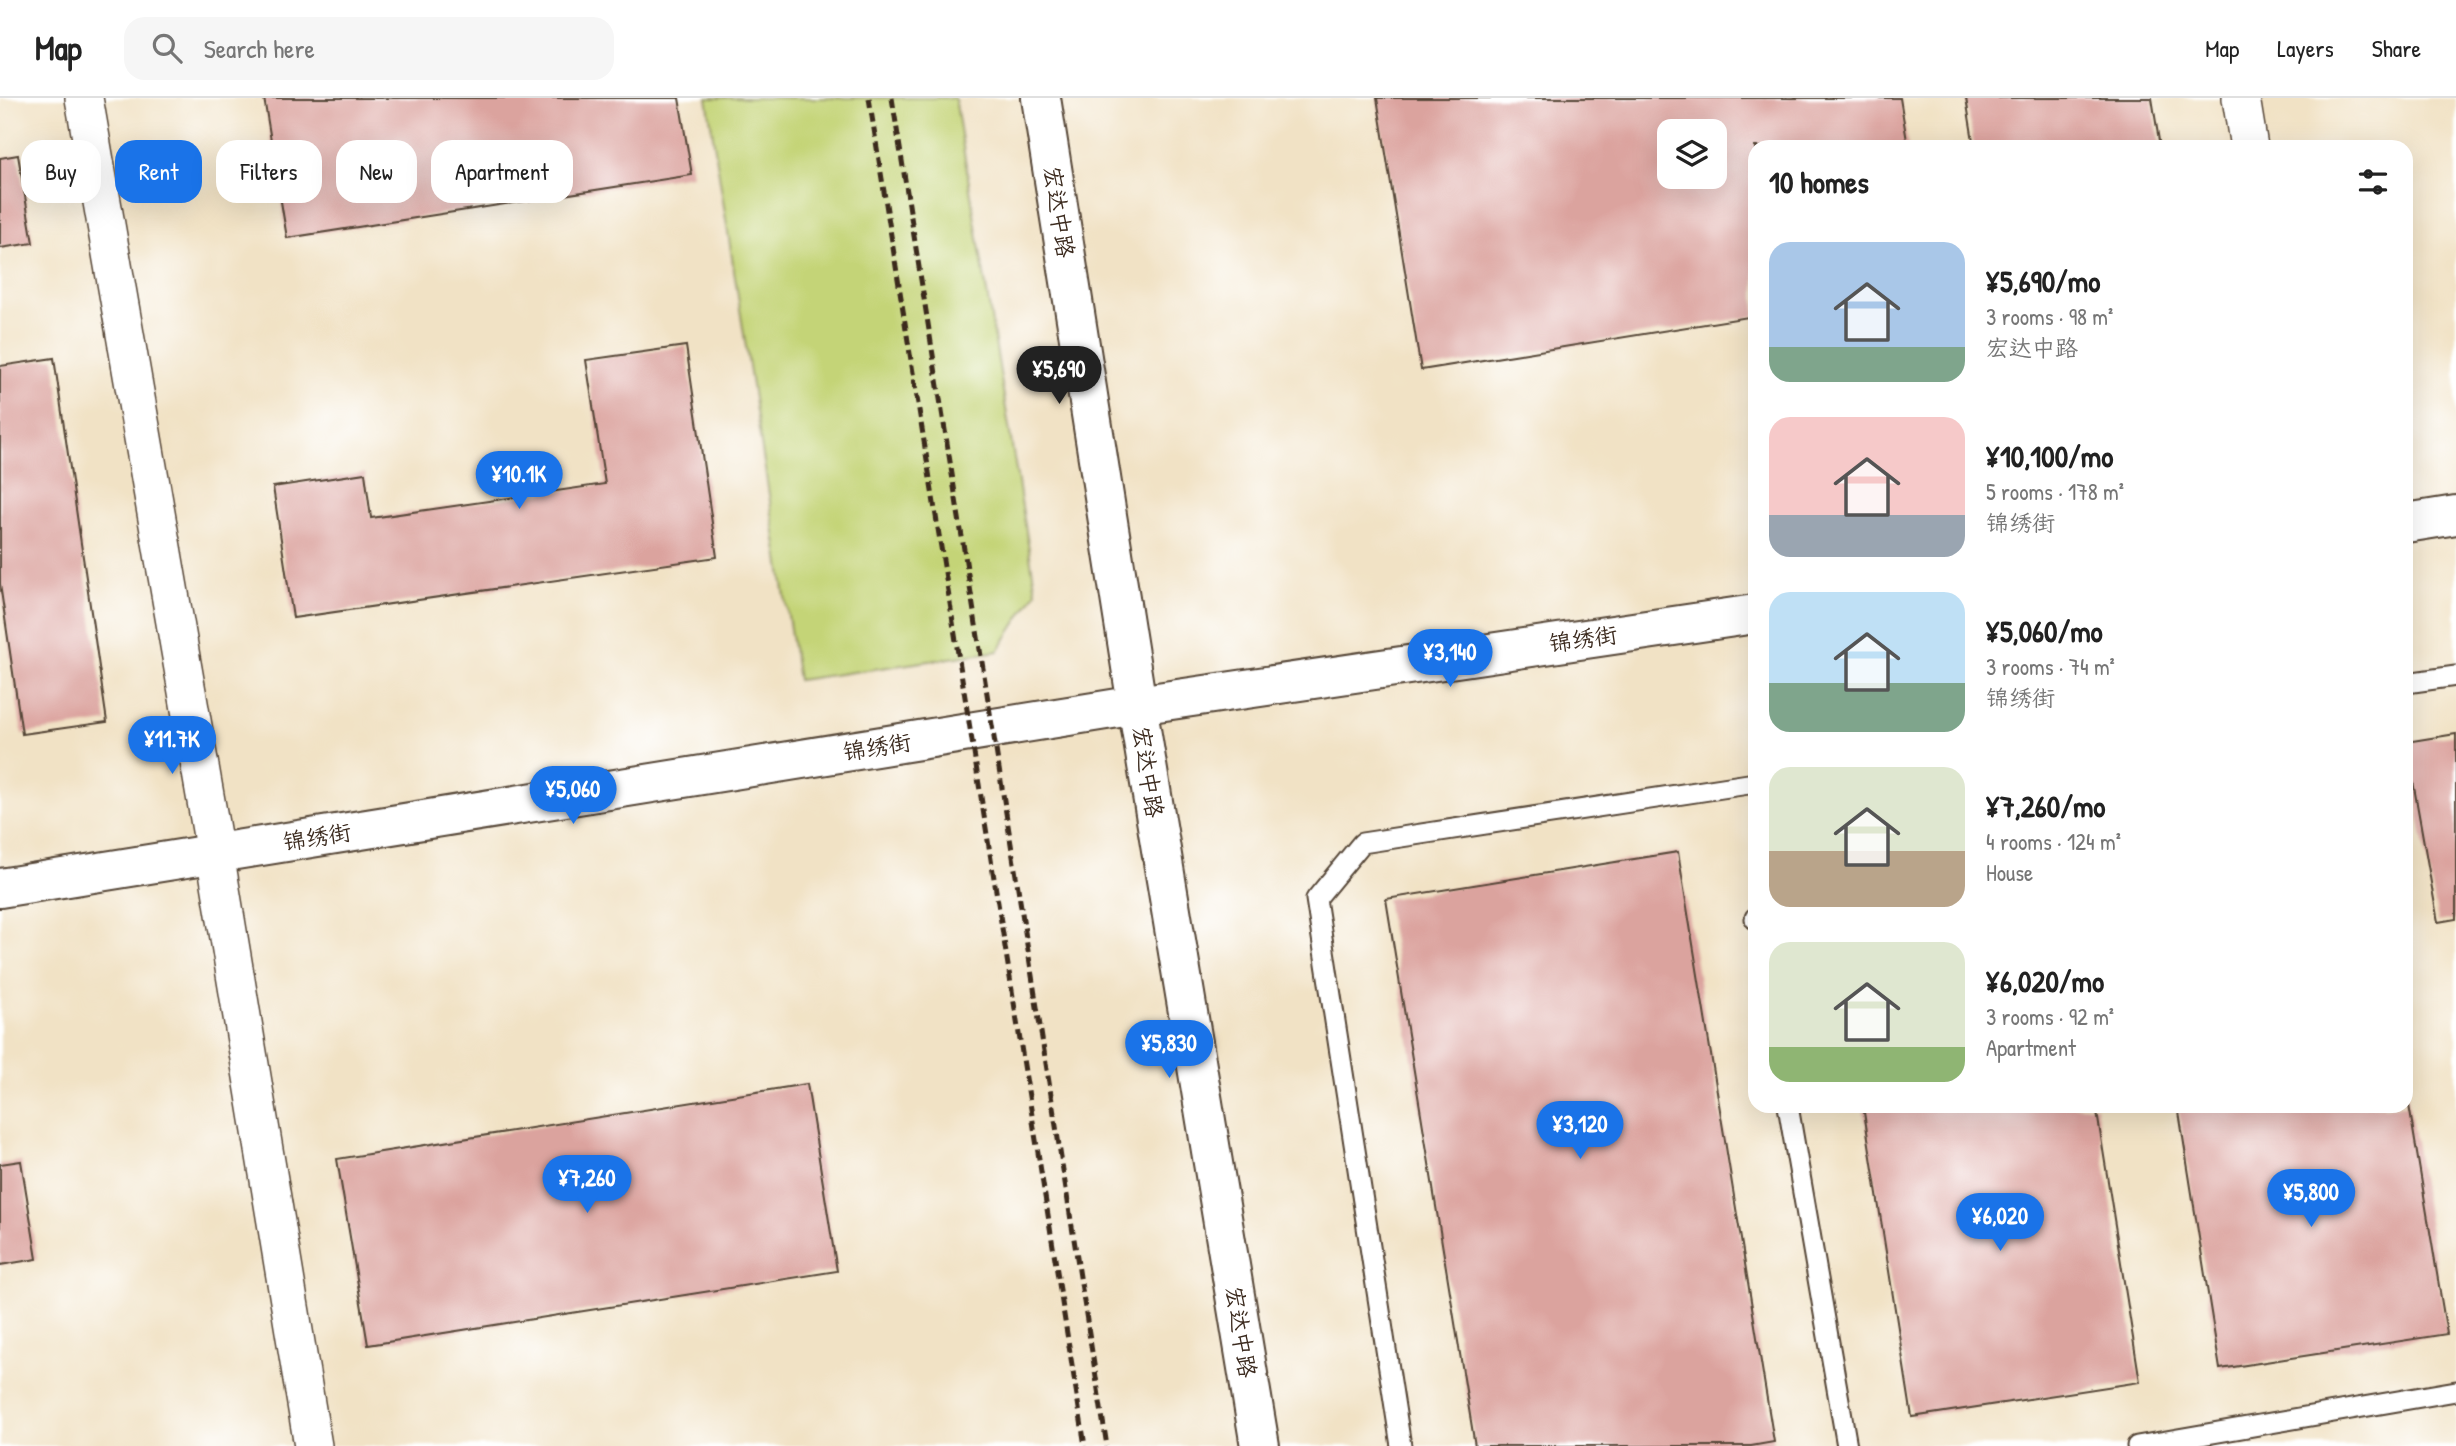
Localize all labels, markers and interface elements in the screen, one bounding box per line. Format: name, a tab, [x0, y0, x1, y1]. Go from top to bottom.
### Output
search box	[124, 17, 614, 80]
text: Map	[35, 26, 82, 70]
icon: search	[148, 29, 186, 67]
text: Search here	[204, 31, 315, 66]
text: Map	[2205, 32, 2239, 64]
text: Layers	[2277, 32, 2334, 64]
text: Share	[2372, 32, 2421, 64]
map controls	[1657, 119, 1727, 189]
button: layers	[1657, 119, 1727, 189]
chip: Buy	[21, 140, 101, 203]
chip: Rent	[115, 140, 202, 203]
chip: Filters	[216, 140, 322, 203]
chip: New	[336, 140, 417, 203]
chip: Apartment	[431, 140, 573, 203]
text: 10 homes	[1769, 162, 1869, 202]
icon: filters	[2354, 163, 2392, 201]
street label: 宏达中路	[1037, 164, 1082, 260]
text: ¥5,690/mo	[1986, 261, 2100, 301]
icon: home	[1825, 270, 1909, 354]
text: 3 rooms · 98 m²	[1986, 301, 2113, 332]
text: 宏达中路	[1986, 332, 2078, 363]
pin: ¥5,690	[1002, 346, 1116, 406]
text: ¥5,690	[1033, 353, 1085, 384]
text: ¥10,100/mo	[1986, 436, 2113, 476]
icon: home	[1825, 445, 1909, 529]
pin: ¥10.1K	[462, 452, 576, 511]
text: ¥10.1K	[492, 458, 546, 489]
text: 5 rooms · 178 m²	[1986, 476, 2124, 507]
text: 锦绣街	[1986, 507, 2055, 538]
text: ¥5,060/mo	[1986, 611, 2103, 651]
street label: 锦绣街	[1547, 618, 1619, 659]
icon: home	[1825, 620, 1909, 704]
pin: ¥3,140	[1393, 630, 1507, 689]
text: ¥3,140	[1424, 636, 1476, 667]
text: 3 rooms · 74 m²	[1986, 651, 2115, 682]
text: 锦绣街	[1986, 682, 2055, 713]
pin: ¥11.7K	[115, 716, 229, 776]
text: ¥11.7K	[144, 723, 200, 754]
street label: 宏达中路	[1126, 724, 1171, 820]
street label: 锦绣街	[840, 726, 913, 767]
pin: ¥5,060	[516, 766, 630, 826]
text: ¥5,060	[546, 773, 600, 804]
text: ¥7,260/mo	[1986, 786, 2105, 826]
icon: home	[1825, 795, 1909, 879]
street label: 锦绣街	[280, 816, 353, 857]
text: 4 rooms · 124 m²	[1986, 826, 2121, 857]
text: House	[1986, 857, 2033, 888]
text: ¥6,020/mo	[1986, 961, 2104, 1001]
icon: home	[1825, 970, 1909, 1054]
text: 3 rooms · 92 m²	[1986, 1001, 2114, 1032]
pin: ¥5,830	[1112, 1020, 1226, 1080]
text: ¥5,830	[1141, 1027, 1197, 1058]
text: Apartment	[1986, 1032, 2076, 1063]
pin: ¥3,120	[1523, 1102, 1637, 1161]
text: ¥3,120	[1552, 1108, 1608, 1139]
pin: ¥7,260	[530, 1156, 644, 1215]
text: ¥7,260	[559, 1162, 615, 1193]
pin: ¥5,800	[2254, 1170, 2368, 1229]
text: ¥5,800	[2283, 1176, 2339, 1207]
pin: ¥6,020	[1943, 1194, 2057, 1253]
text: ¥6,020	[1972, 1200, 2028, 1231]
street label: 宏达中路	[1219, 1284, 1264, 1380]

